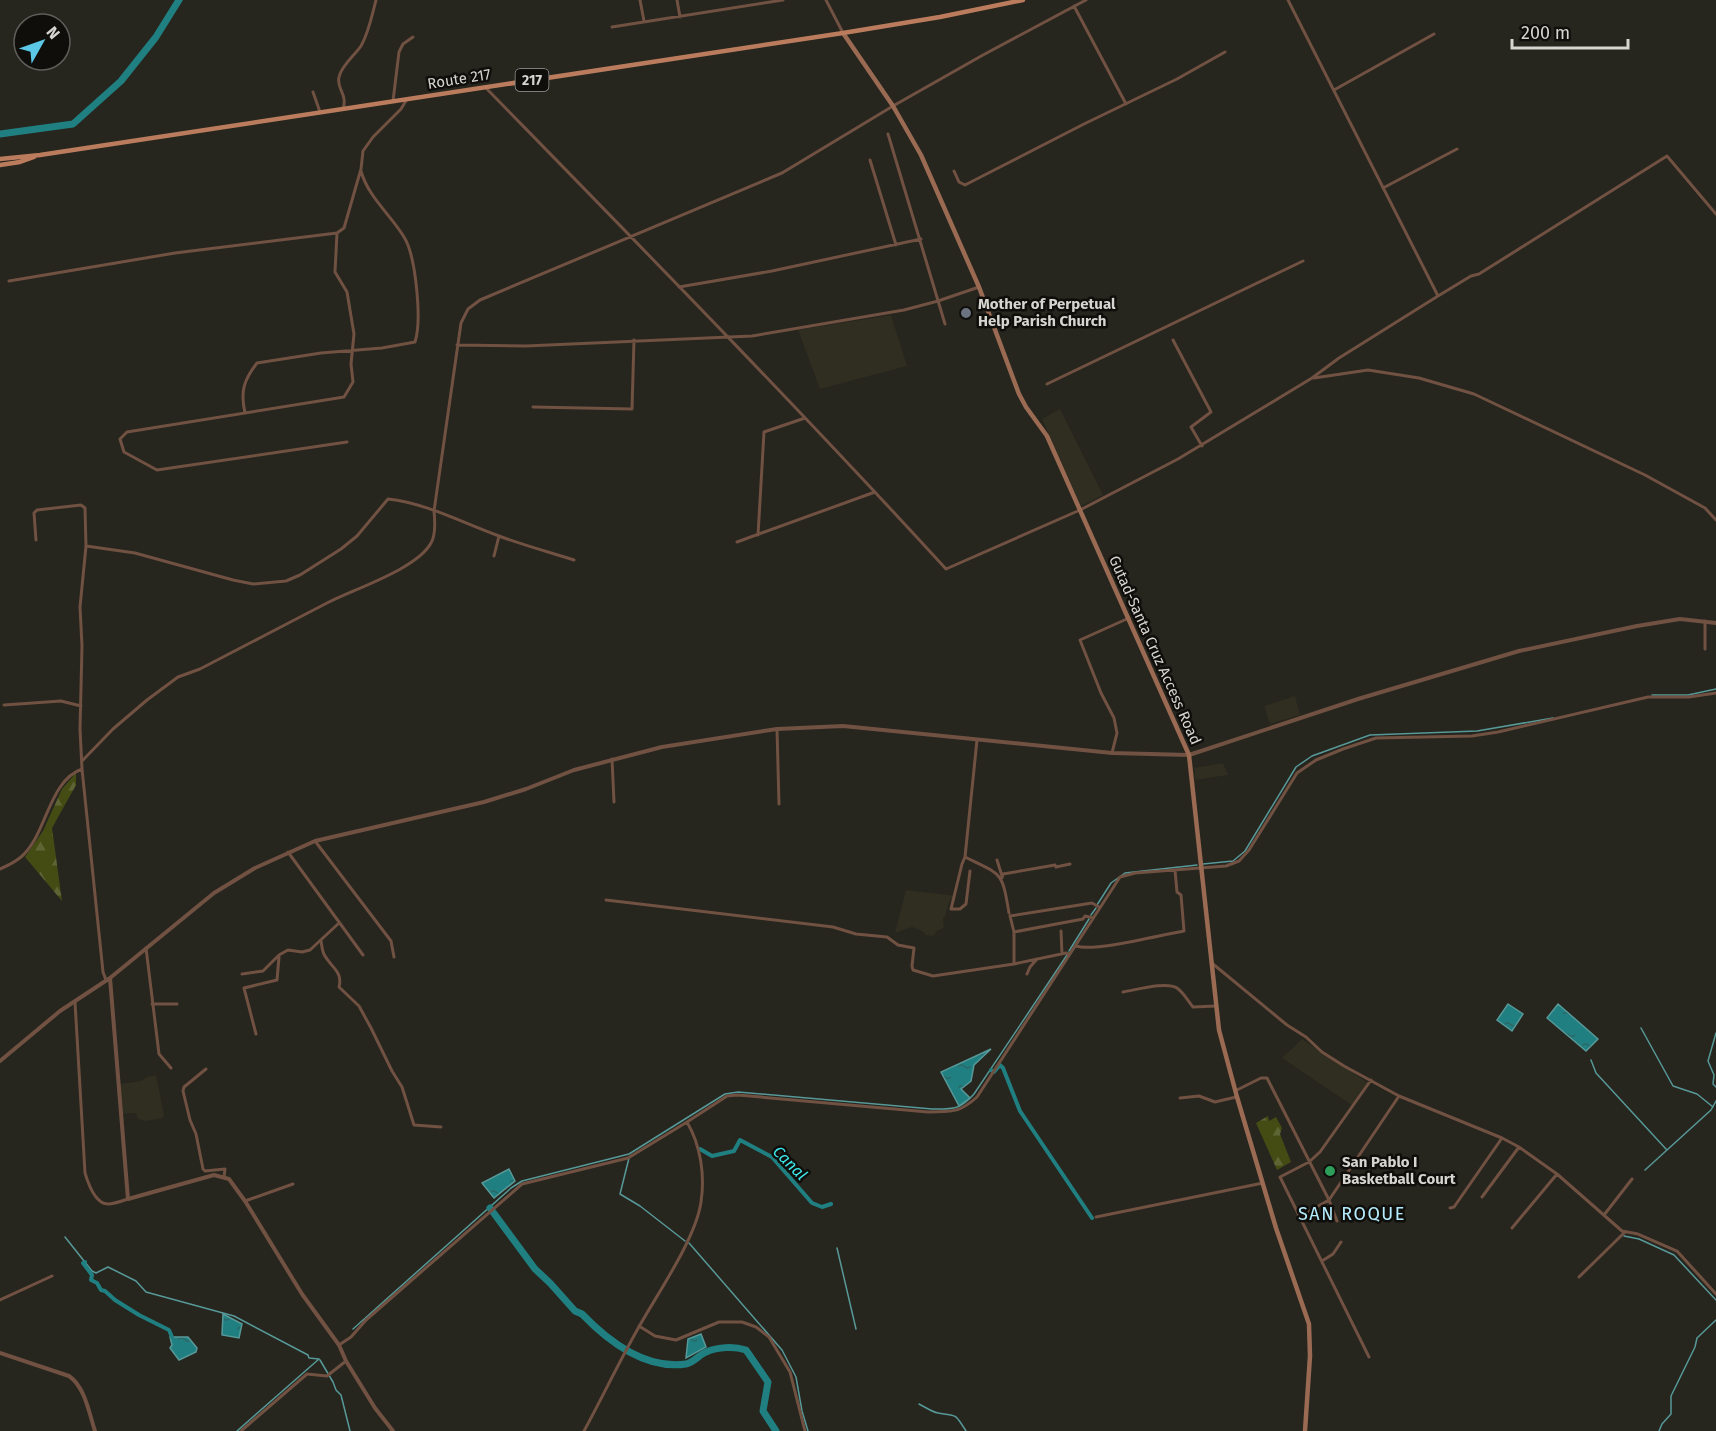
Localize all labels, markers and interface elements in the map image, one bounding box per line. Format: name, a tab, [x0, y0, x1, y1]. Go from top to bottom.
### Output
north arrow	[12, 12, 72, 72]
scale bar	[1512, 12, 1628, 50]
text: 200 m	[1521, 22, 1570, 44]
text: N	[42, 23, 64, 43]
street label: Route 217	[426, 65, 492, 93]
road number: 217	[516, 69, 548, 91]
place label: Mother of Perpetual Help Parish Church	[978, 295, 1116, 330]
marker: Mother of Perpetual Help Parish Church	[959, 306, 973, 320]
street label: Gutad-Santa Cruz Access Road	[1105, 553, 1205, 747]
water label: Canal	[769, 1142, 811, 1184]
place label: San Pablo I Basketball Court	[1342, 1153, 1456, 1188]
marker: San Pablo I Basketball Court	[1323, 1164, 1337, 1178]
district label: SAN ROQUE	[1298, 1203, 1406, 1225]

